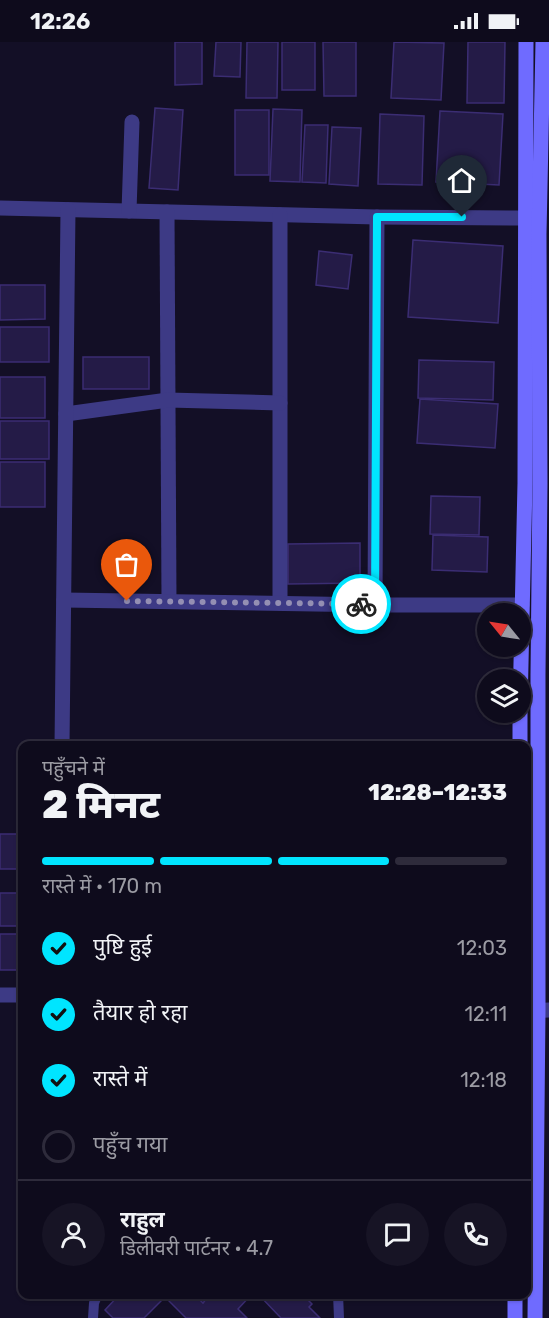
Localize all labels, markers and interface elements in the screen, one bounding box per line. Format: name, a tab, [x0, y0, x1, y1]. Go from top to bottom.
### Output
text: 12:26	[30, 8, 90, 35]
pin	[436, 155, 487, 217]
icon: home	[445, 164, 478, 197]
pin	[101, 539, 152, 601]
icon: bag	[110, 548, 143, 581]
courier	[331, 574, 391, 634]
icon: bike	[345, 588, 378, 621]
north arrow	[477, 603, 531, 657]
map controls	[477, 603, 531, 723]
button: layers	[477, 669, 531, 723]
text: पहुँचने में	[42, 756, 105, 780]
text: 12:28–12:33	[368, 779, 507, 806]
text: 2 मिनट	[42, 782, 160, 828]
text: रास्ते में · 170 m	[42, 874, 162, 898]
icon: check	[42, 932, 75, 965]
text: पुष्टि हुई	[93, 933, 152, 960]
text: 12:03	[457, 936, 507, 960]
icon: check	[42, 998, 75, 1031]
text: तैयार हो रहा	[93, 999, 188, 1026]
text: 12:11	[464, 1002, 507, 1026]
icon: check	[42, 1064, 75, 1097]
text: रास्ते में	[93, 1065, 147, 1092]
text: 12:18	[460, 1068, 507, 1092]
text: पहुँच गया	[93, 1131, 167, 1158]
button: person	[42, 1203, 105, 1266]
button: chat	[366, 1203, 429, 1266]
button: phone	[444, 1203, 507, 1266]
text: राहुल	[120, 1206, 165, 1233]
text: डिलीवरी पार्टनर · 4.7	[120, 1236, 273, 1260]

